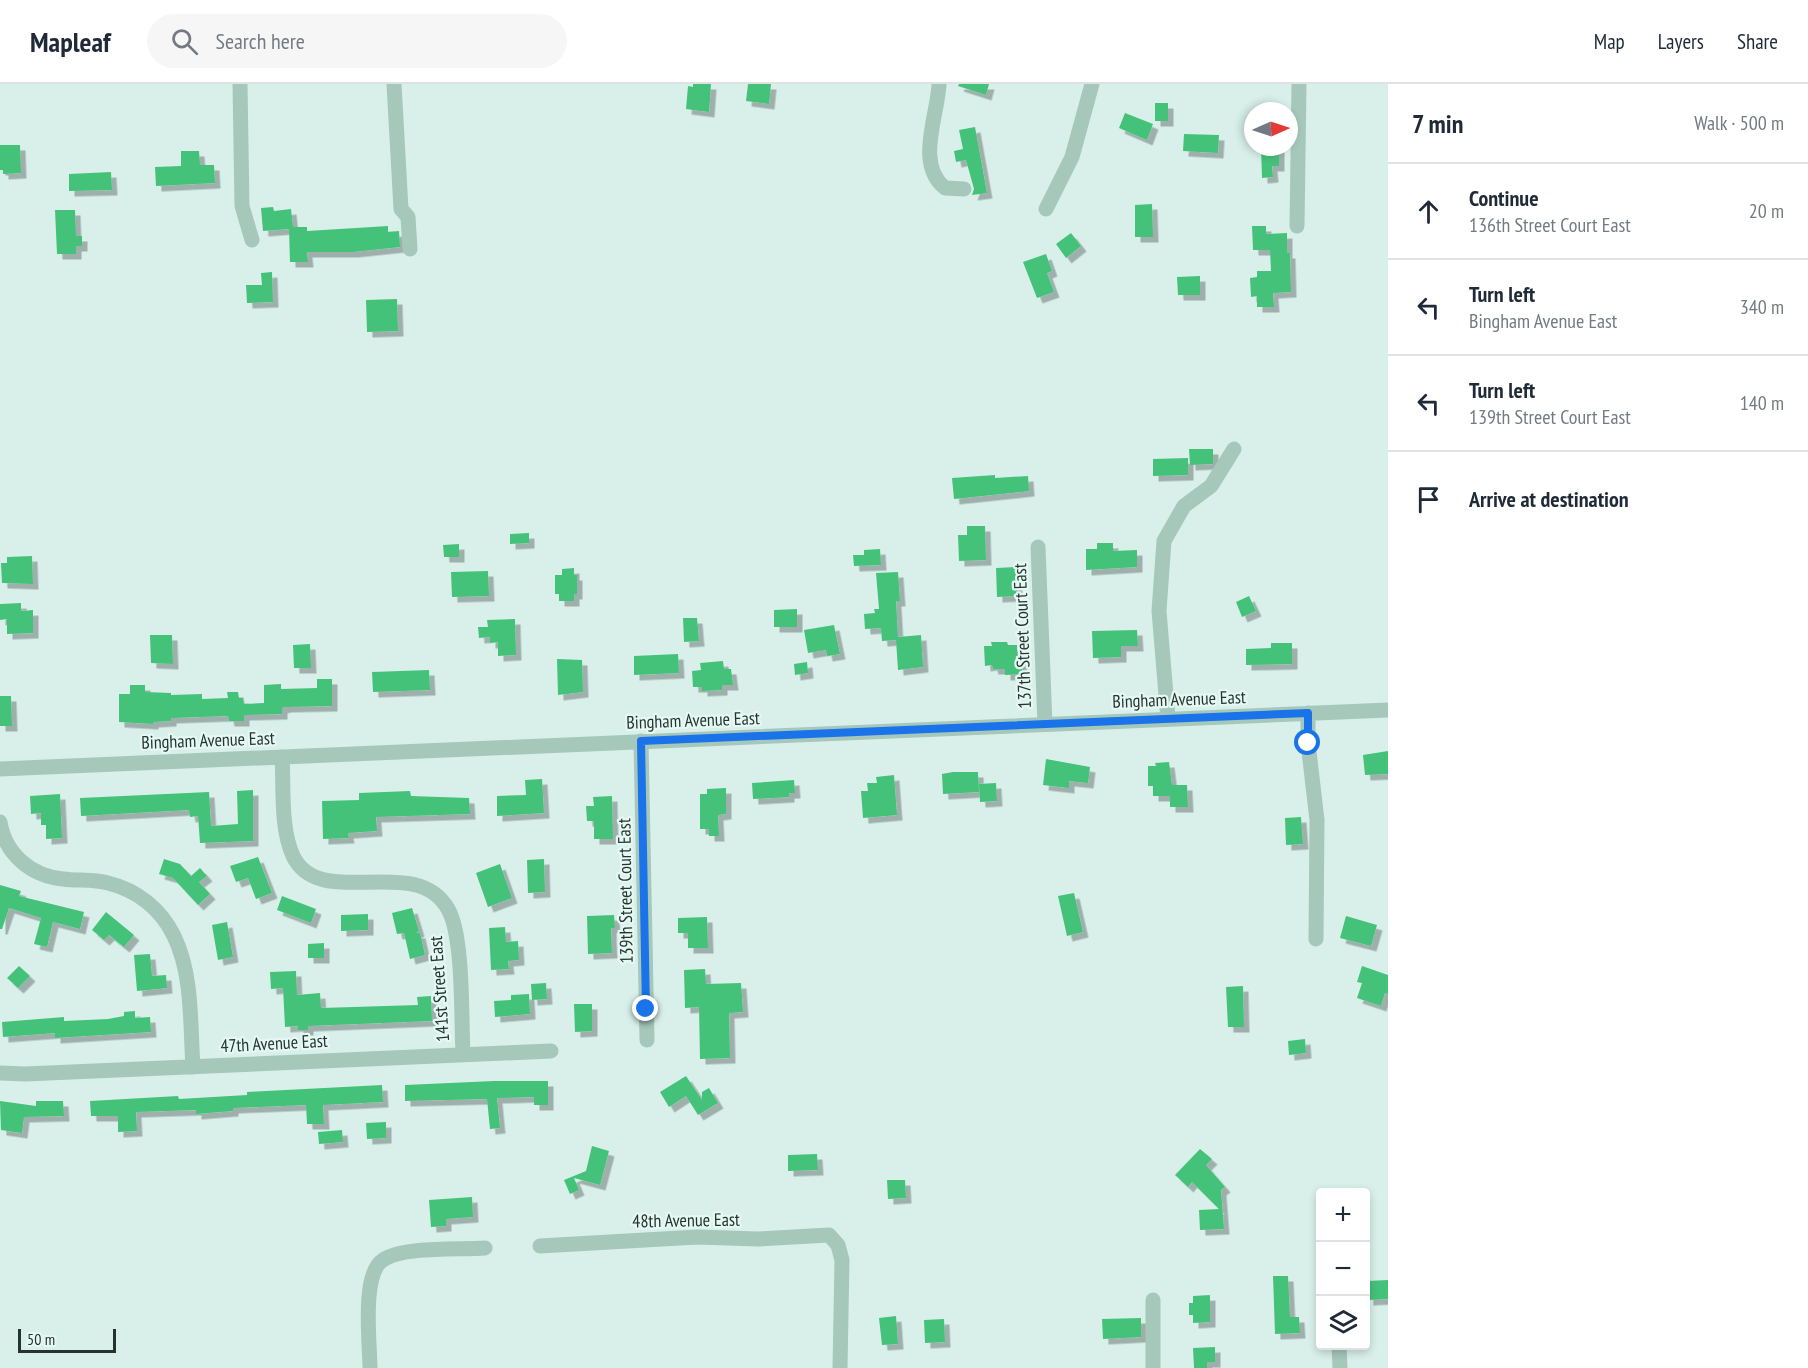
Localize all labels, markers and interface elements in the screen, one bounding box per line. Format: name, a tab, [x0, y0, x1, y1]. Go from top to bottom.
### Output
search box	[147, 14, 567, 68]
text: Mapleaf	[30, 23, 111, 60]
icon: search	[168, 25, 201, 58]
text: Search here	[216, 27, 305, 55]
text: Map	[1594, 28, 1625, 55]
text: Layers	[1658, 28, 1704, 55]
text: Share	[1737, 28, 1778, 55]
north arrow	[1244, 102, 1298, 156]
text: 7 min	[1412, 107, 1463, 140]
text: Walk · 500 m	[1694, 110, 1784, 136]
text: Continue	[1469, 184, 1539, 212]
icon: ahead	[1412, 195, 1445, 228]
text: 20 m	[1749, 198, 1784, 224]
text: 136th Street Court East	[1469, 212, 1631, 238]
text: Turn left	[1469, 280, 1535, 308]
icon: left	[1412, 291, 1445, 324]
text: 340 m	[1740, 294, 1784, 320]
text: Bingham Avenue East	[1469, 308, 1617, 334]
text: Turn left	[1469, 376, 1535, 404]
icon: left	[1412, 387, 1445, 420]
text: 140 m	[1740, 390, 1784, 416]
text: 139th Street Court East	[1469, 404, 1631, 430]
icon: arrive	[1412, 483, 1445, 516]
text: Arrive at destination	[1469, 485, 1629, 513]
street label: 137th Street Court East	[1008, 563, 1036, 709]
street label: Bingham Avenue East	[1112, 685, 1246, 713]
street label: Bingham Avenue East	[626, 706, 760, 734]
street label: Bingham Avenue East	[141, 726, 275, 754]
route start	[1294, 729, 1320, 755]
street label: 139th Street Court East	[612, 818, 638, 964]
street label: 141st Street East	[424, 935, 454, 1043]
route end	[632, 995, 658, 1021]
street label: 47th Avenue East	[220, 1029, 328, 1057]
map controls	[1316, 1188, 1370, 1350]
button: +	[1316, 1188, 1370, 1242]
street label: 48th Avenue East	[632, 1208, 740, 1232]
button: −	[1316, 1242, 1370, 1296]
button: layers	[1316, 1296, 1370, 1350]
scale bar	[18, 1326, 116, 1354]
text: 50 m	[27, 1329, 55, 1349]

